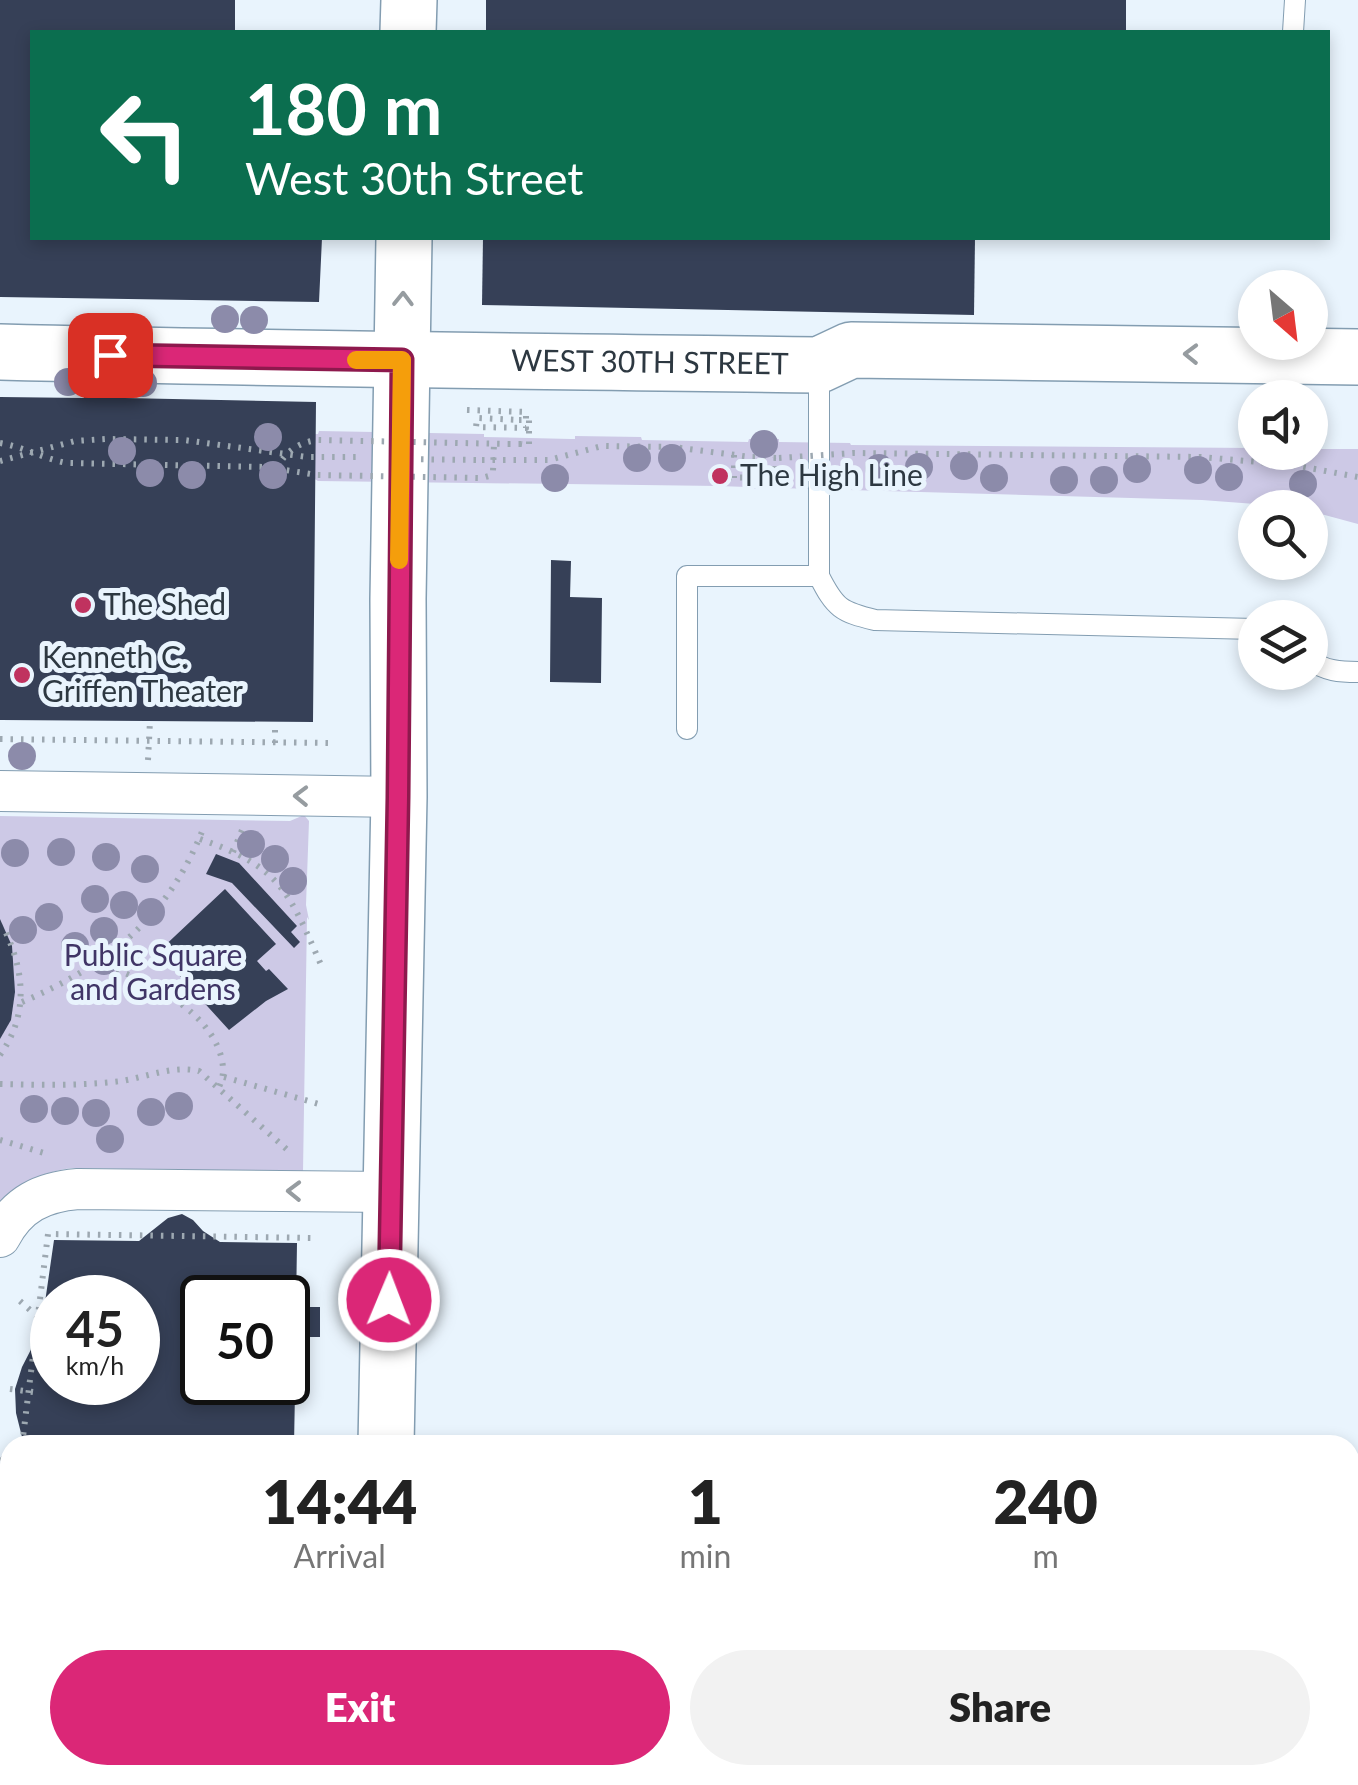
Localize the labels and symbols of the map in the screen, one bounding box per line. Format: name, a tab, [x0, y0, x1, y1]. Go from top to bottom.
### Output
north arrow	[1238, 270, 1328, 360]
one-way arrow	[392, 290, 414, 306]
pin	[68, 313, 153, 398]
street label: WEST 30TH STREET	[511, 341, 789, 381]
one-way arrow	[1182, 344, 1198, 365]
place label: The High Line	[740, 456, 923, 492]
marker: The High Line	[709, 465, 731, 487]
place label: The Shed	[103, 585, 226, 621]
marker: The Shed	[72, 594, 94, 616]
place label: Kenneth C. Griffen Theater	[42, 638, 243, 708]
marker: Kenneth C. Griffen Theater	[11, 664, 33, 686]
one-way arrow	[293, 785, 309, 806]
park label: Public Square and Gardens	[64, 936, 242, 1006]
one-way arrow	[285, 1180, 300, 1202]
position arrow	[337, 1248, 441, 1352]
speed limit sign: 50	[180, 1275, 310, 1405]

